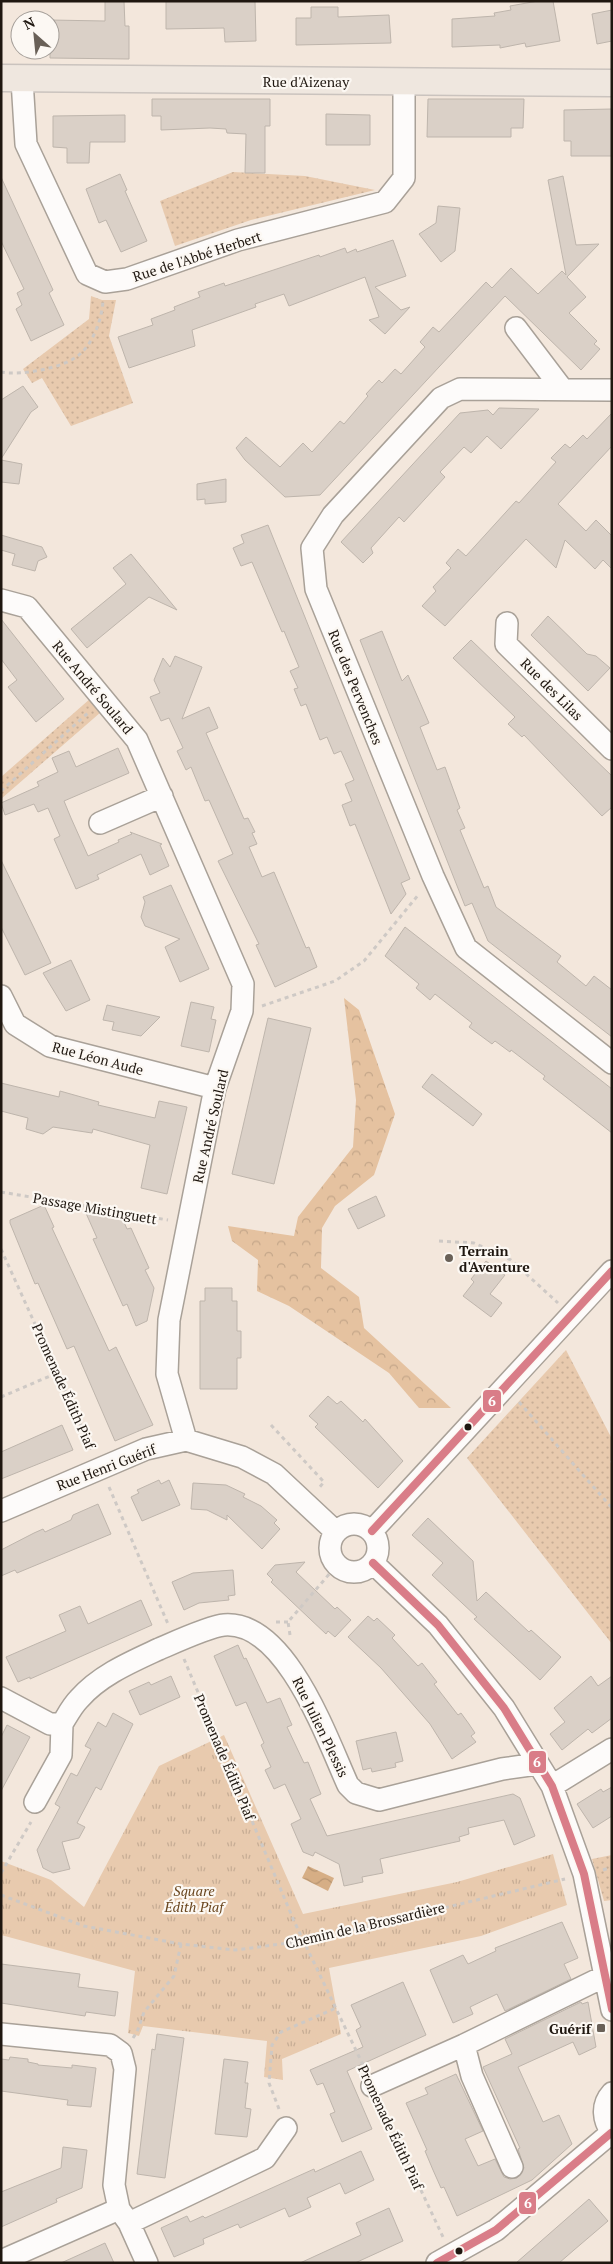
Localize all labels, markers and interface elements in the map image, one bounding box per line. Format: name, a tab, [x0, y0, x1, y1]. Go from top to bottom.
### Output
north arrow	[10, 10, 60, 60]
text: N	[20, 12, 38, 34]
street label: Rue d'Aizenay	[263, 72, 350, 91]
street label: Rue de l'Abbé Herbert	[130, 226, 265, 286]
street label: Rue des Pervenches	[324, 627, 388, 747]
street label: Rue André Soulard	[48, 636, 138, 738]
street label: Rue des Lilas	[517, 654, 587, 724]
street label: Rue Léon Aude	[50, 1037, 146, 1079]
street label: Rue André Soulard	[188, 1067, 232, 1185]
street label: Passage Mistinguett	[32, 1188, 159, 1228]
place label: Terrain d'Aventure	[459, 1241, 530, 1276]
marker: Terrain d'Aventure	[443, 1252, 455, 1264]
street label: Promenade Édith Piaf	[28, 1320, 101, 1453]
line badge: 6	[482, 1389, 502, 1413]
text: 6	[488, 1391, 496, 1410]
unlabelled marker	[463, 1422, 473, 1432]
street label: Rue Henri Guérif	[54, 1439, 160, 1495]
street label: Rue Julien Plessis	[288, 1674, 354, 1780]
street label: Promenade Édith Piaf	[190, 1691, 261, 1824]
line badge: 6	[528, 1750, 547, 1774]
text: 6	[533, 1752, 541, 1771]
park label: Square Édith Piaf	[164, 1881, 226, 1916]
street label: Chemin de la Brossardière	[283, 1897, 447, 1953]
place label: Guérif	[549, 2019, 593, 2038]
marker: Guérif	[595, 2022, 607, 2034]
street label: Promenade Édith Piaf	[354, 2062, 429, 2194]
line badge: 6	[518, 2191, 537, 2215]
text: 6	[524, 2193, 532, 2212]
unlabelled marker	[454, 2246, 464, 2256]

